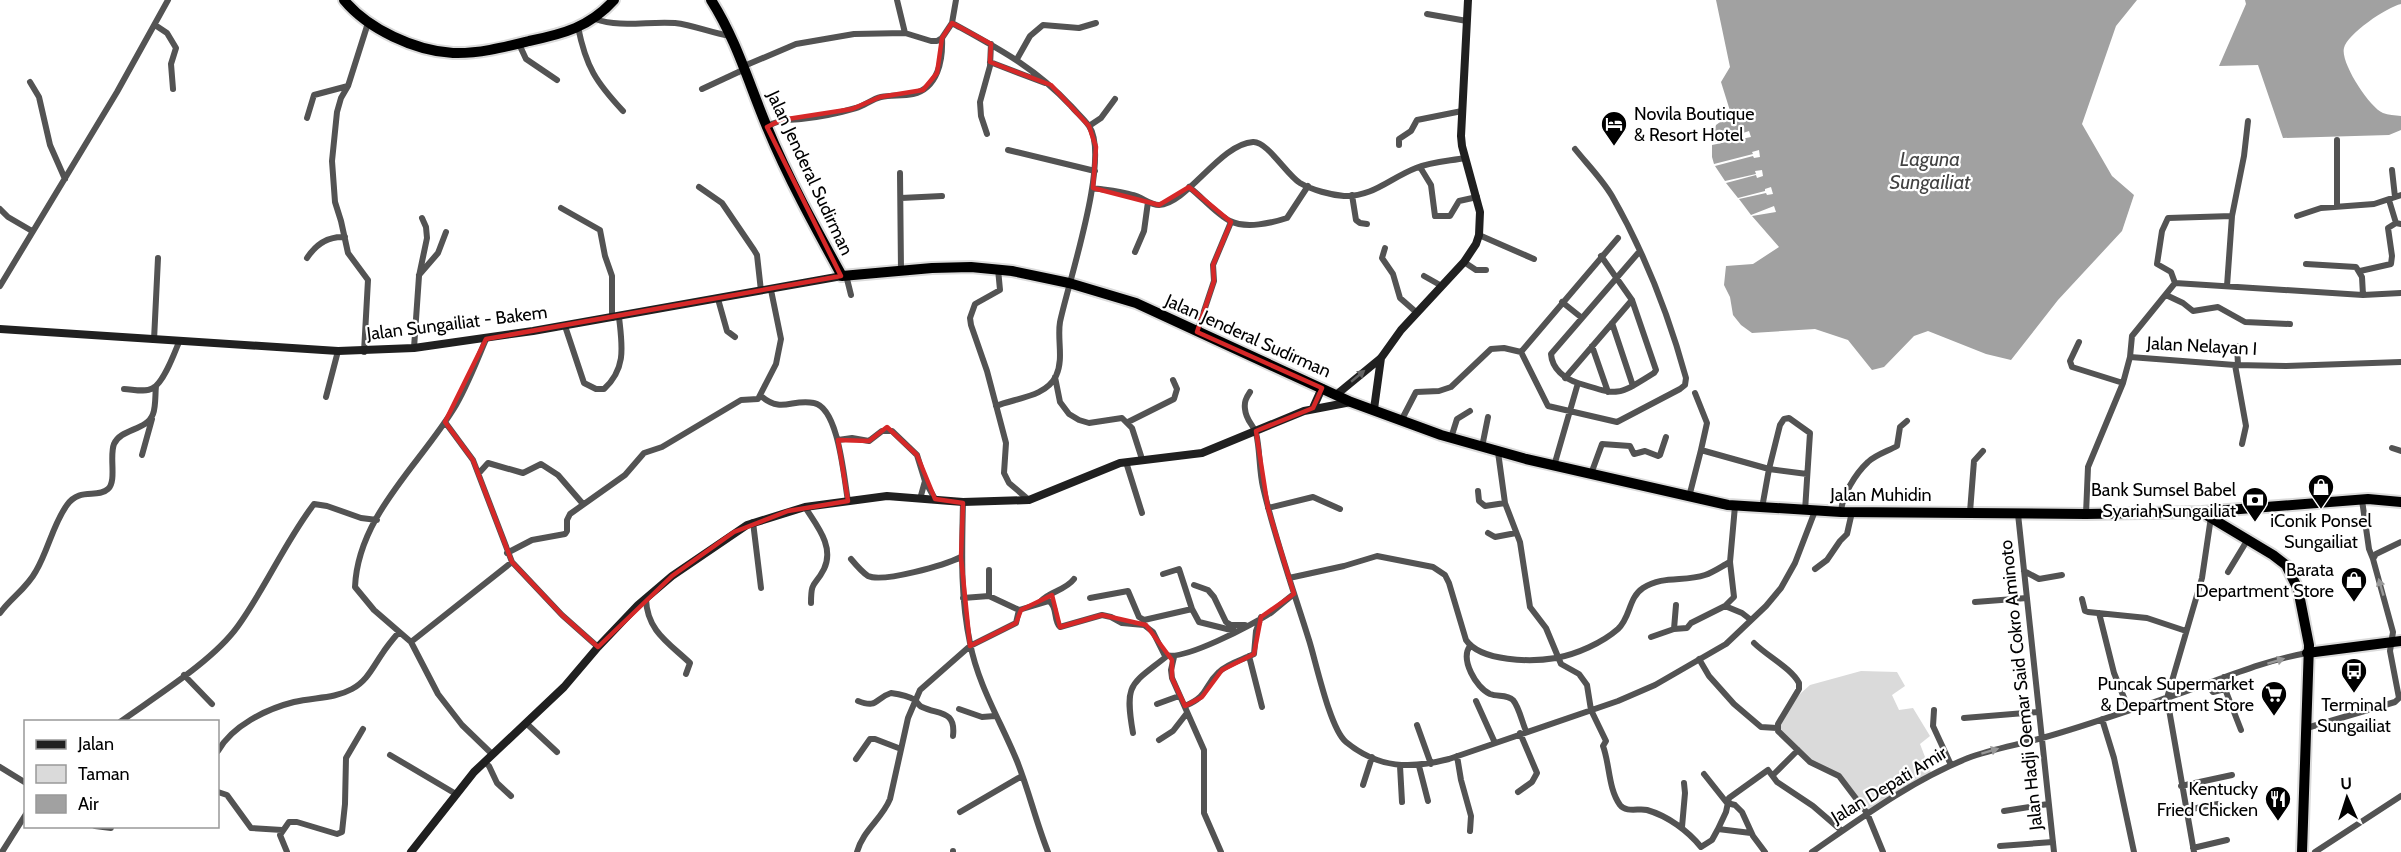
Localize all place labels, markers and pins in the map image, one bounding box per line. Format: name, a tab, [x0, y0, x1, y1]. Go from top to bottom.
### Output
place label: Novila Boutique & Resort Hotel	[1634, 103, 1754, 146]
hotel icon: Novila Boutique & Resort Hotel	[1599, 109, 1629, 147]
shop icon: iConik Ponsel Sungailiat	[2306, 472, 2336, 510]
place label: Bank Sumsel Babel Syariah Sungailiat	[2091, 479, 2237, 522]
bank icon: Bank Sumsel Babel Syariah Sungailiat	[2240, 485, 2270, 523]
place label: iConik Ponsel Sungailiat	[2270, 510, 2372, 553]
place label: Barata Department Store	[2196, 559, 2334, 602]
shop icon: Barata Department Store	[2339, 565, 2369, 603]
bus stop icon: Terminal Sungailiat	[2339, 656, 2369, 694]
place label: Puncak Supermarket & Department Store	[2098, 673, 2254, 716]
supermarket icon: Puncak Supermarket & Department Store	[2259, 679, 2289, 717]
place label: Terminal Sungailiat	[2317, 694, 2391, 737]
place label: Kentucky Fried Chicken	[2157, 778, 2258, 821]
restaurant icon: Kentucky Fried Chicken	[2263, 784, 2293, 822]

